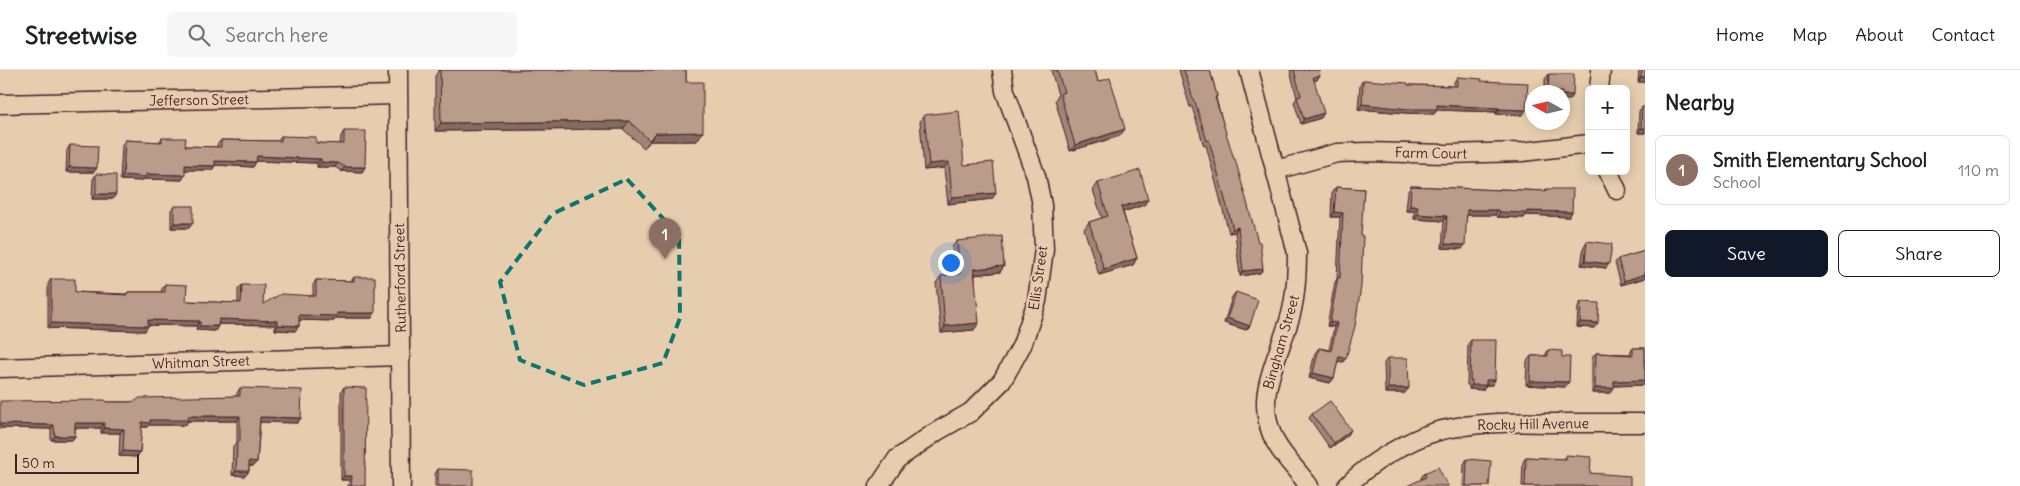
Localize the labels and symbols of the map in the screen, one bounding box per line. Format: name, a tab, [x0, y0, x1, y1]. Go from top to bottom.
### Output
north arrow	[1525, 85, 1570, 130]
street label: Jefferson Street	[149, 90, 249, 110]
street label: Farm Court	[1395, 143, 1467, 163]
pin: 1	[649, 218, 681, 259]
street label: Rutherford Street	[390, 223, 410, 333]
street label: Ellis Street	[1025, 244, 1051, 311]
your location	[938, 250, 964, 276]
street label: Bingham Street	[1259, 293, 1303, 391]
street label: Whitman Street	[152, 351, 250, 373]
street label: Rocky Hill Avenue	[1477, 414, 1589, 434]
scale bar	[15, 451, 139, 474]

